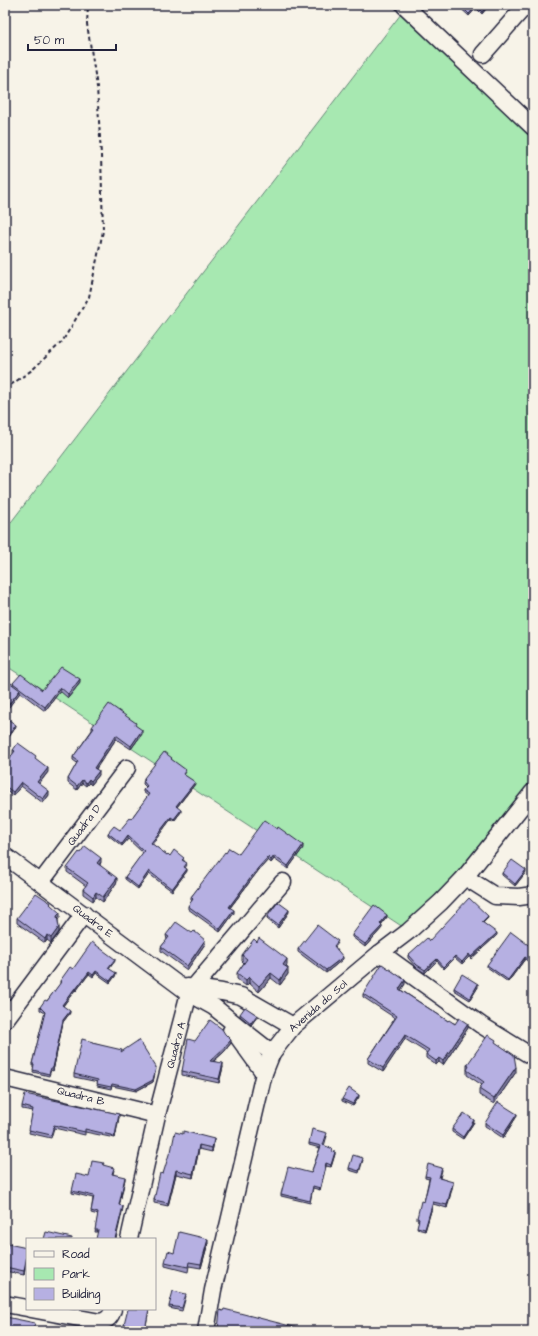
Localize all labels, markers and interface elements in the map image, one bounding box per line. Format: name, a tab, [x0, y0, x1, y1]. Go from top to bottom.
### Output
scale bar	[28, 26, 116, 52]
text: 50 m	[34, 32, 65, 49]
street label: Quadra D	[64, 801, 104, 849]
street label: Quadra E	[70, 901, 117, 941]
street label: Avenida do Sol	[286, 976, 351, 1036]
street label: Quadra A	[163, 1020, 189, 1070]
street label: Quadra B	[56, 1083, 107, 1109]
legend	[26, 1238, 156, 1310]
text: Road	[62, 1246, 90, 1263]
text: Park	[62, 1266, 90, 1283]
text: Building	[62, 1286, 100, 1304]

